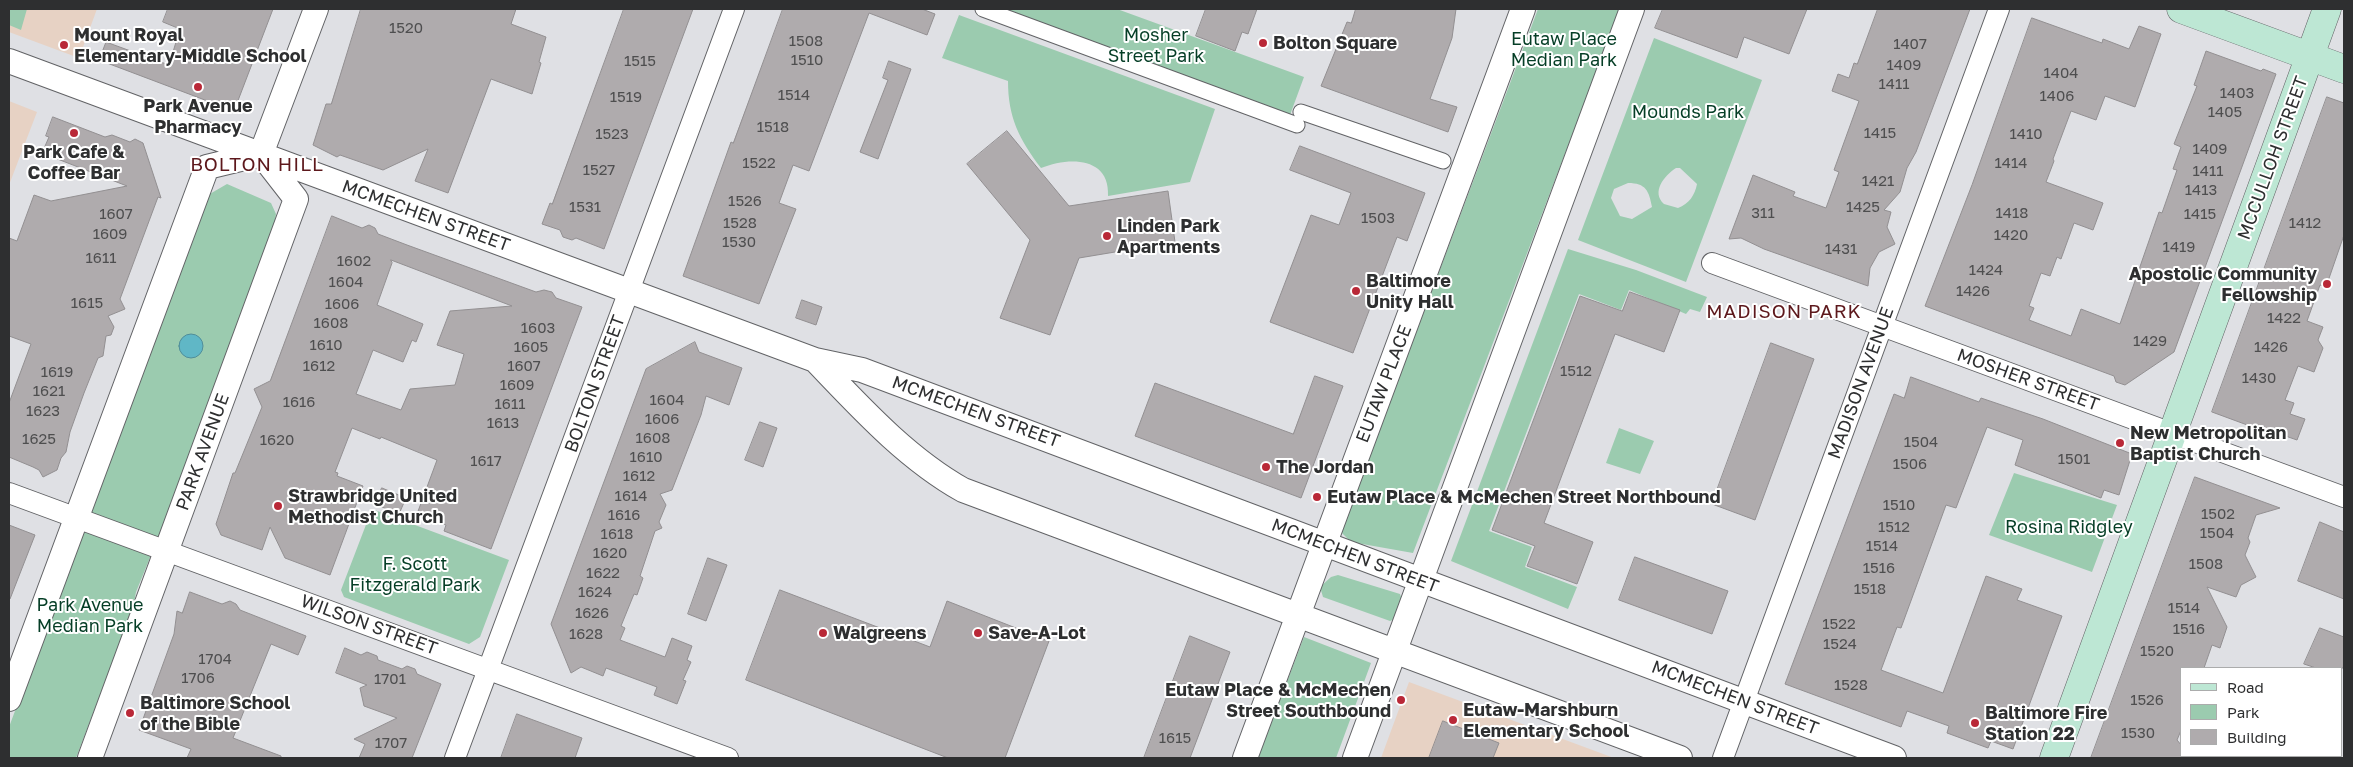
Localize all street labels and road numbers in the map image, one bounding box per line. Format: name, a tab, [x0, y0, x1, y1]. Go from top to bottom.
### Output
street label: MCCULLOH STREET	[2233, 73, 2313, 243]
street label: MCMECHEN STREET	[339, 176, 513, 256]
street label: MADISON AVENUE	[1823, 304, 1899, 462]
street label: BOLTON STREET	[560, 312, 630, 456]
street label: EUTAW PLACE	[1352, 322, 1416, 446]
street label: MOSHER STREET	[1954, 344, 2102, 416]
street label: MCMECHEN STREET	[889, 372, 1063, 452]
street label: PARK AVENUE	[172, 391, 234, 513]
street label: MCMECHEN STREET	[1268, 514, 1442, 598]
street label: WILSON STREET	[298, 590, 440, 660]
street label: MCMECHEN STREET	[1648, 656, 1822, 740]

